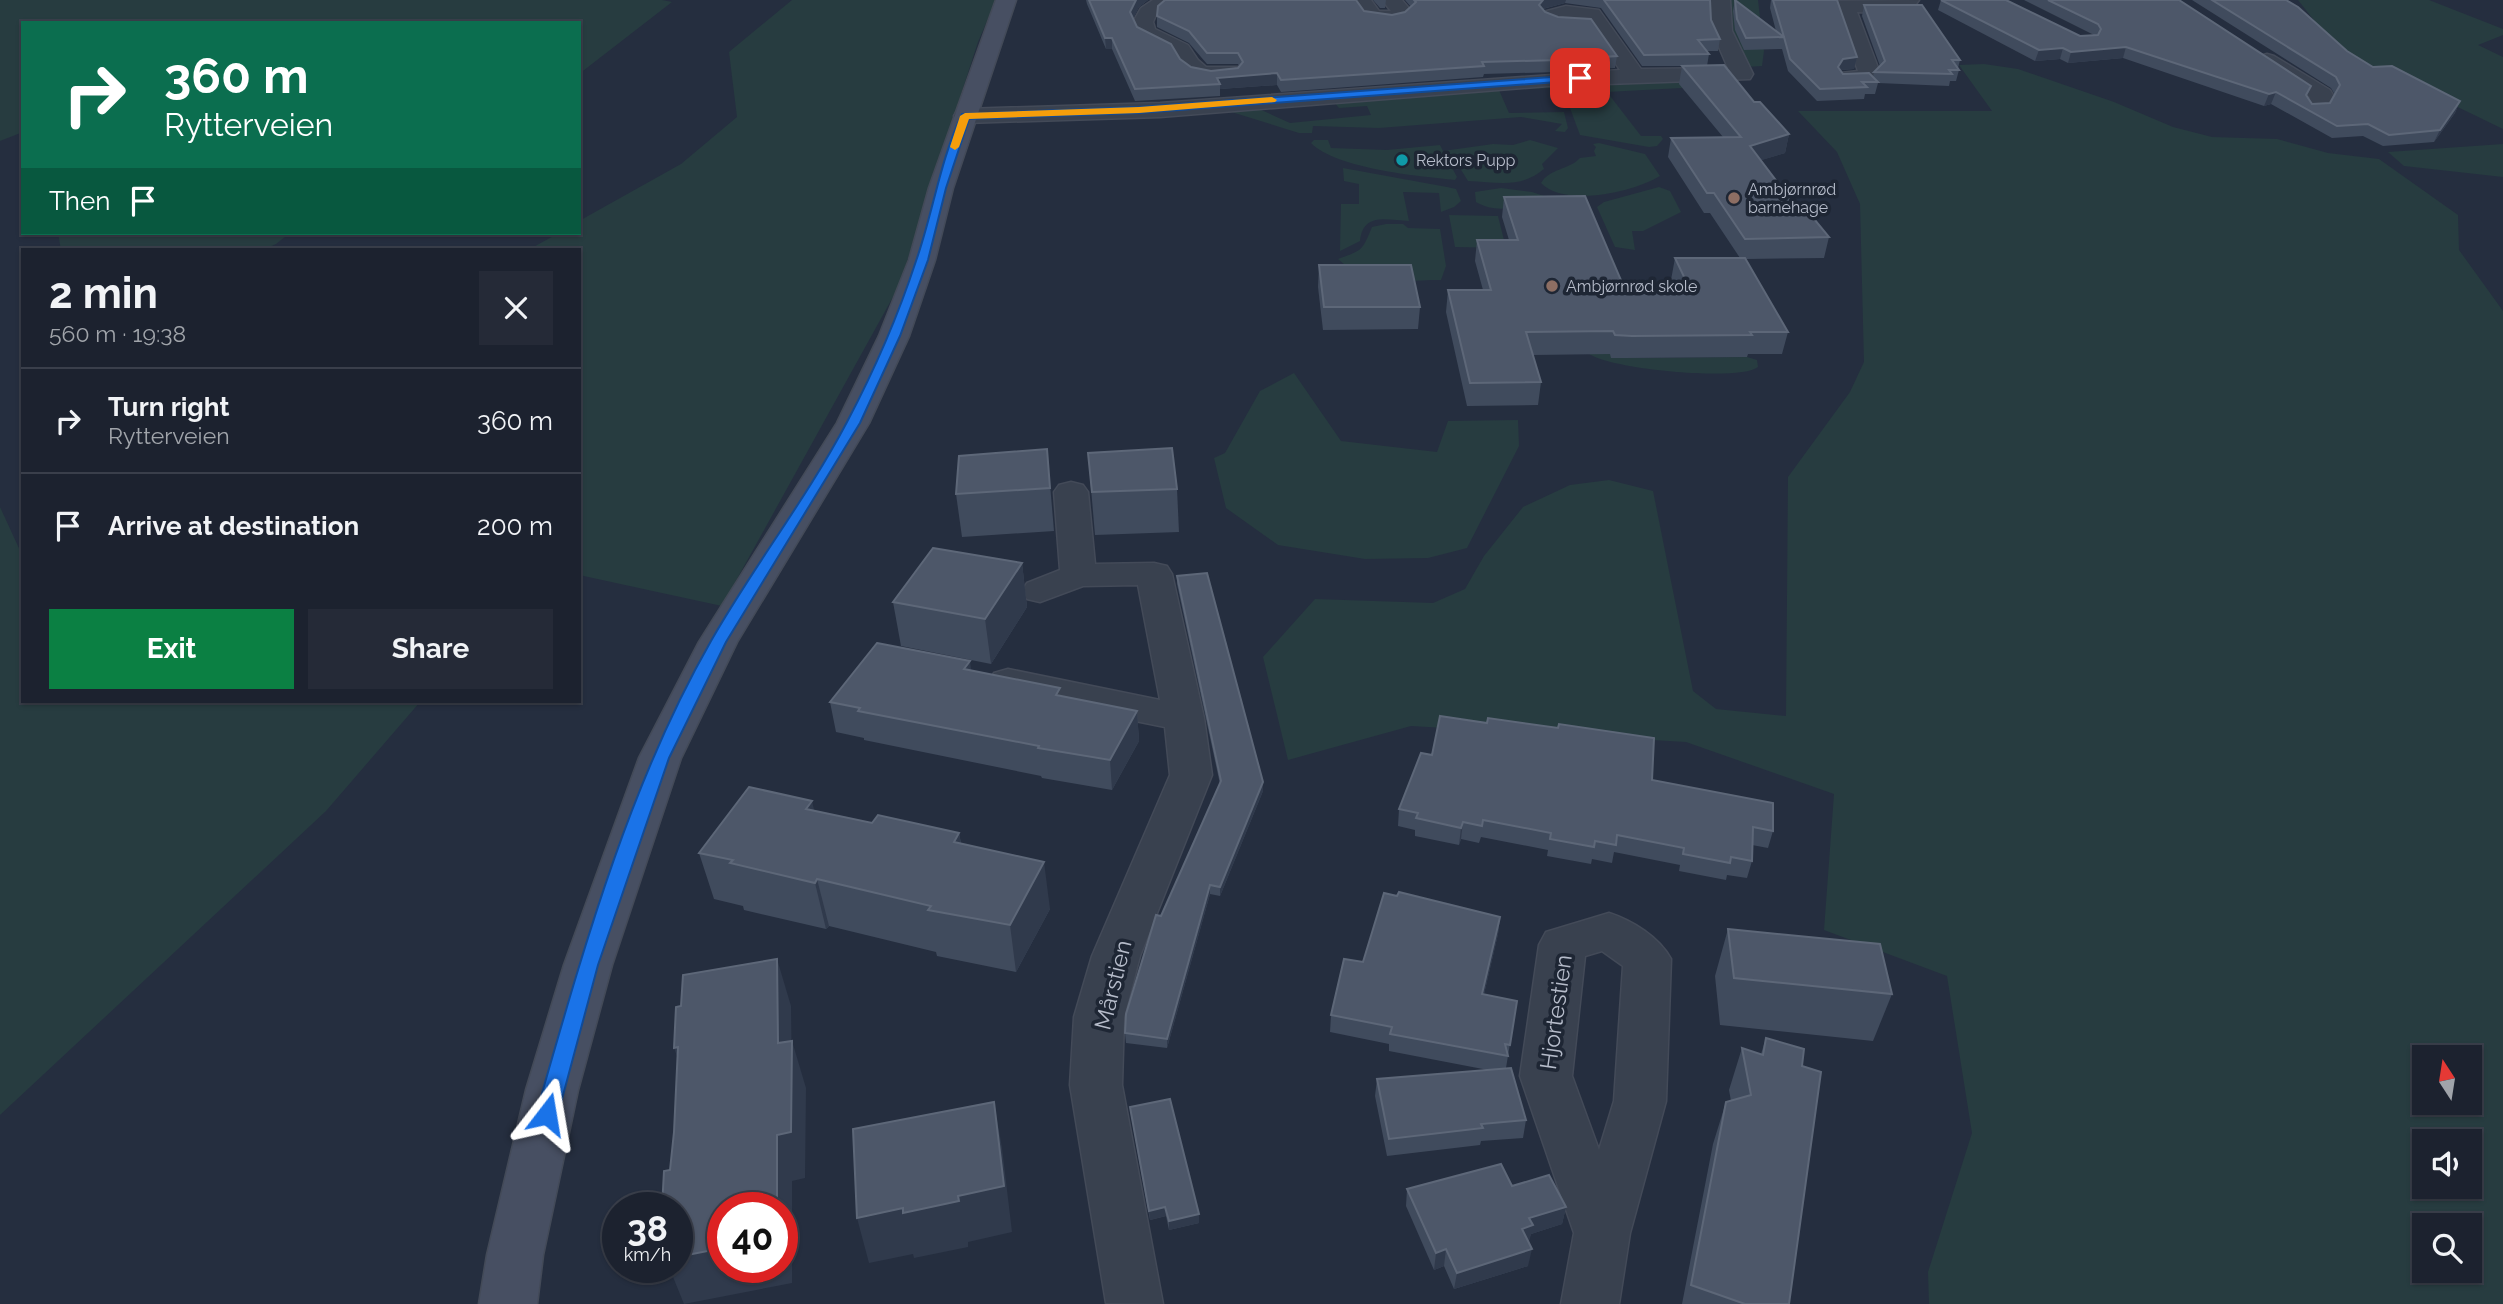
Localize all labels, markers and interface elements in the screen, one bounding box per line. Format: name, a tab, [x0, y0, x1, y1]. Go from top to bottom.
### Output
text: 360 m	[164, 47, 309, 104]
pin	[1550, 48, 1610, 108]
icon: right	[49, 49, 140, 140]
icon: arrive	[1561, 59, 1599, 97]
text: Rytterveien	[164, 106, 333, 143]
place label: Rektors Pupp	[1416, 151, 1516, 170]
marker: Rektors Pupp	[1394, 152, 1410, 168]
place label: Ambjørnrød barnehage	[1748, 180, 1836, 217]
icon: arrive	[124, 182, 162, 220]
text: Then	[49, 186, 110, 216]
marker: Ambjørnrød barnehage	[1726, 190, 1742, 206]
text: 2 min	[49, 269, 158, 318]
button: close	[479, 271, 553, 345]
place label: Ambjørnrød skole	[1566, 277, 1697, 296]
marker: Ambjørnrød skole	[1544, 278, 1560, 294]
text: 560 m · 19:38	[49, 320, 186, 347]
text: Turn right	[108, 392, 229, 422]
icon: right	[49, 402, 87, 440]
text: 360 m	[477, 406, 553, 436]
text: Rytterveien	[108, 422, 230, 449]
icon: arrive	[49, 507, 87, 545]
text: Arrive at destination	[108, 511, 359, 541]
text: 200 m	[477, 511, 553, 541]
button: Exit	[49, 609, 294, 689]
button: Share	[308, 609, 553, 689]
street label: Mårstien	[1088, 937, 1137, 1032]
street label: Hjortestien	[1534, 953, 1577, 1071]
north arrow	[2412, 1045, 2482, 1115]
map controls	[2412, 1045, 2482, 1283]
position arrow	[510, 1077, 584, 1151]
button: sound	[2412, 1129, 2482, 1199]
speed limit sign: 40	[707, 1192, 798, 1283]
text: 38	[627, 1208, 668, 1249]
button: search	[2412, 1213, 2482, 1283]
text: km/h	[624, 1244, 671, 1265]

